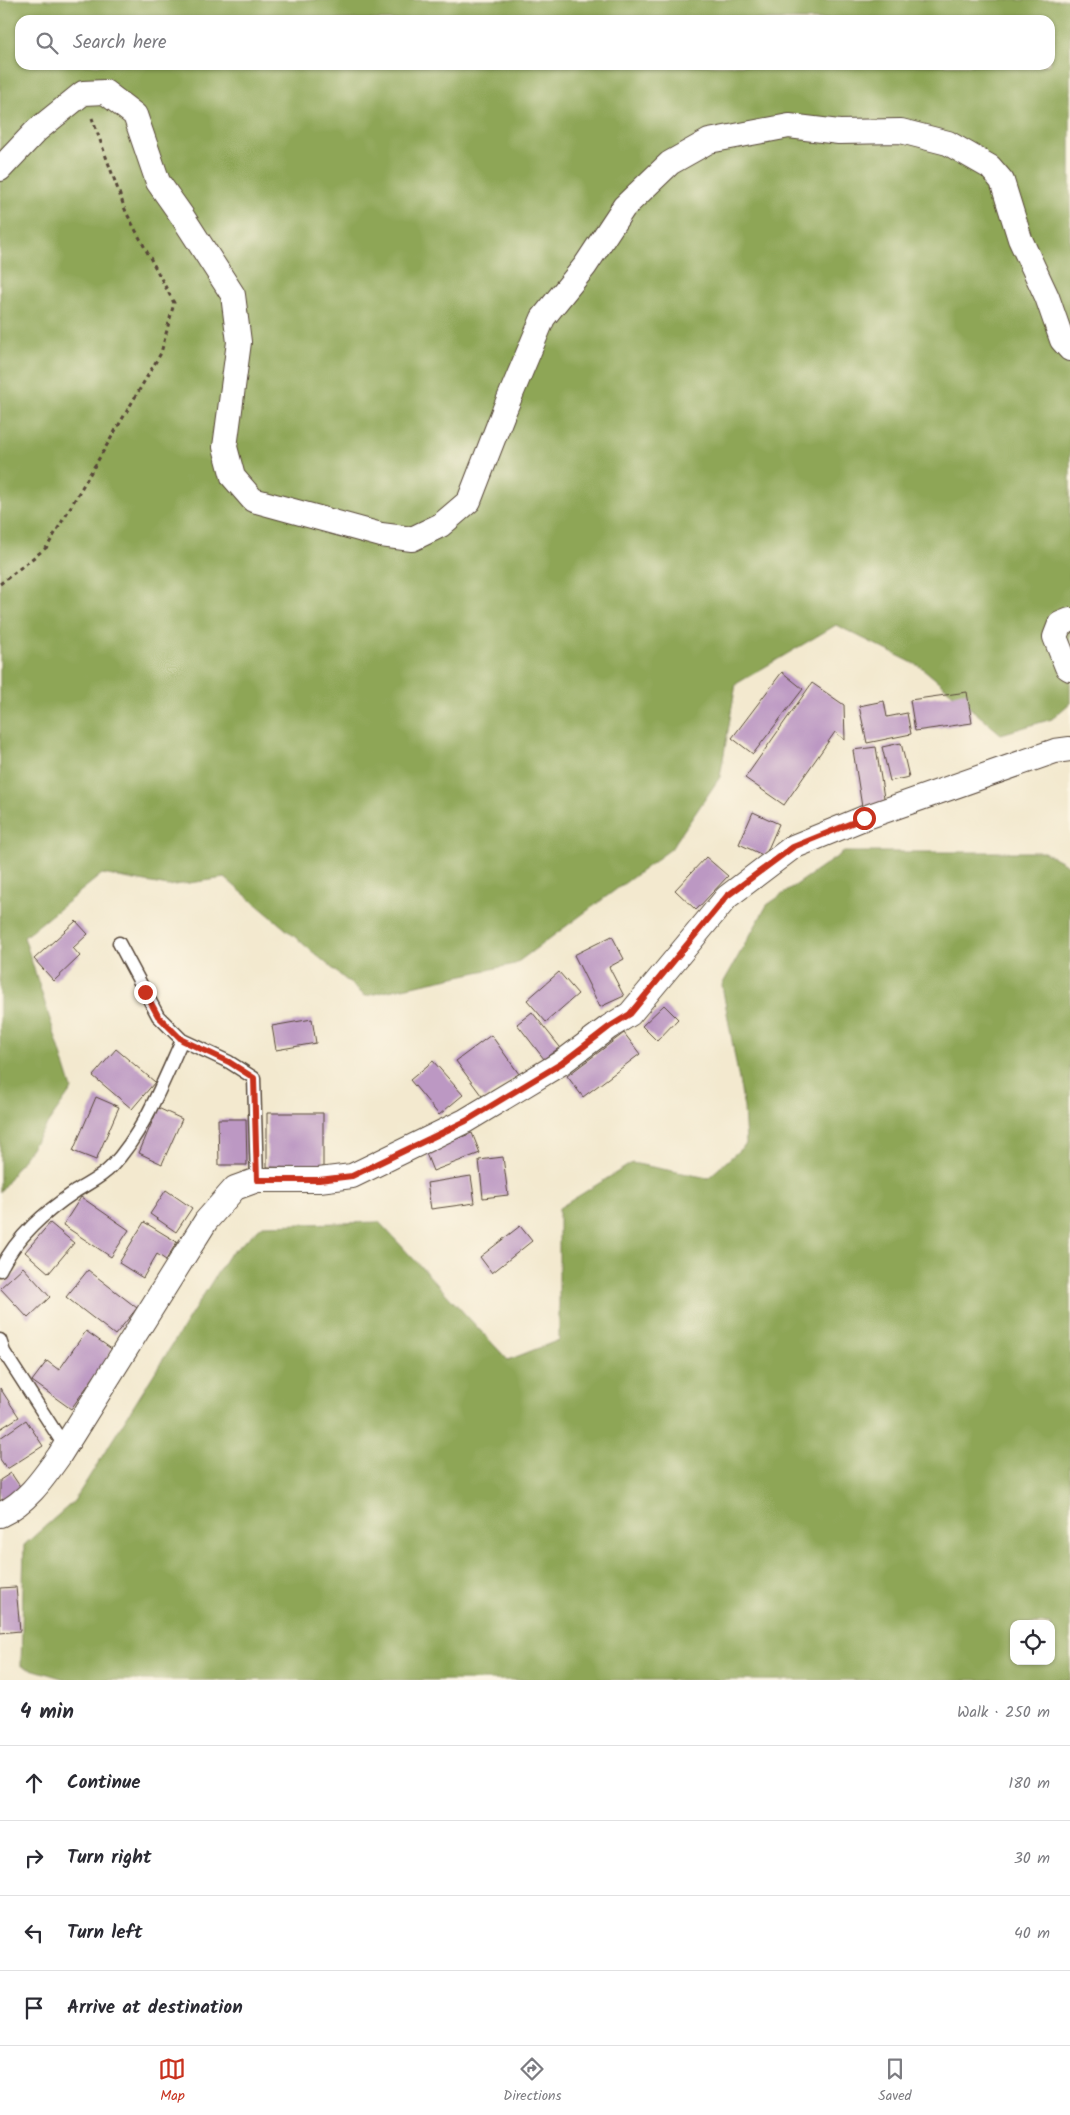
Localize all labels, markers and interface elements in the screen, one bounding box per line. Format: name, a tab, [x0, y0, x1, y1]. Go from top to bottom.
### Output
search box	[15, 15, 1055, 70]
text: Search here	[73, 28, 167, 58]
icon: search	[33, 29, 61, 57]
route start	[853, 807, 876, 830]
route end	[134, 981, 157, 1004]
map controls	[1010, 1620, 1055, 1665]
button: locate	[1010, 1620, 1055, 1665]
text: 4 min	[20, 1696, 74, 1729]
text: Walk · 250 m	[957, 1700, 1050, 1725]
text: Continue	[67, 1768, 140, 1798]
icon: ahead	[20, 1769, 48, 1797]
text: 180 m	[1008, 1771, 1050, 1796]
text: Turn right	[67, 1843, 152, 1873]
icon: right	[20, 1844, 48, 1872]
text: 30 m	[1014, 1846, 1050, 1871]
text: Turn left	[67, 1918, 142, 1948]
icon: left	[20, 1919, 48, 1947]
text: 40 m	[1014, 1921, 1050, 1946]
text: Arrive at destination	[67, 1993, 243, 2023]
icon: arrive	[20, 1994, 48, 2022]
tab: Map	[158, 2055, 186, 2107]
tab: Directions	[503, 2055, 561, 2107]
tab: Saved	[878, 2055, 912, 2107]

